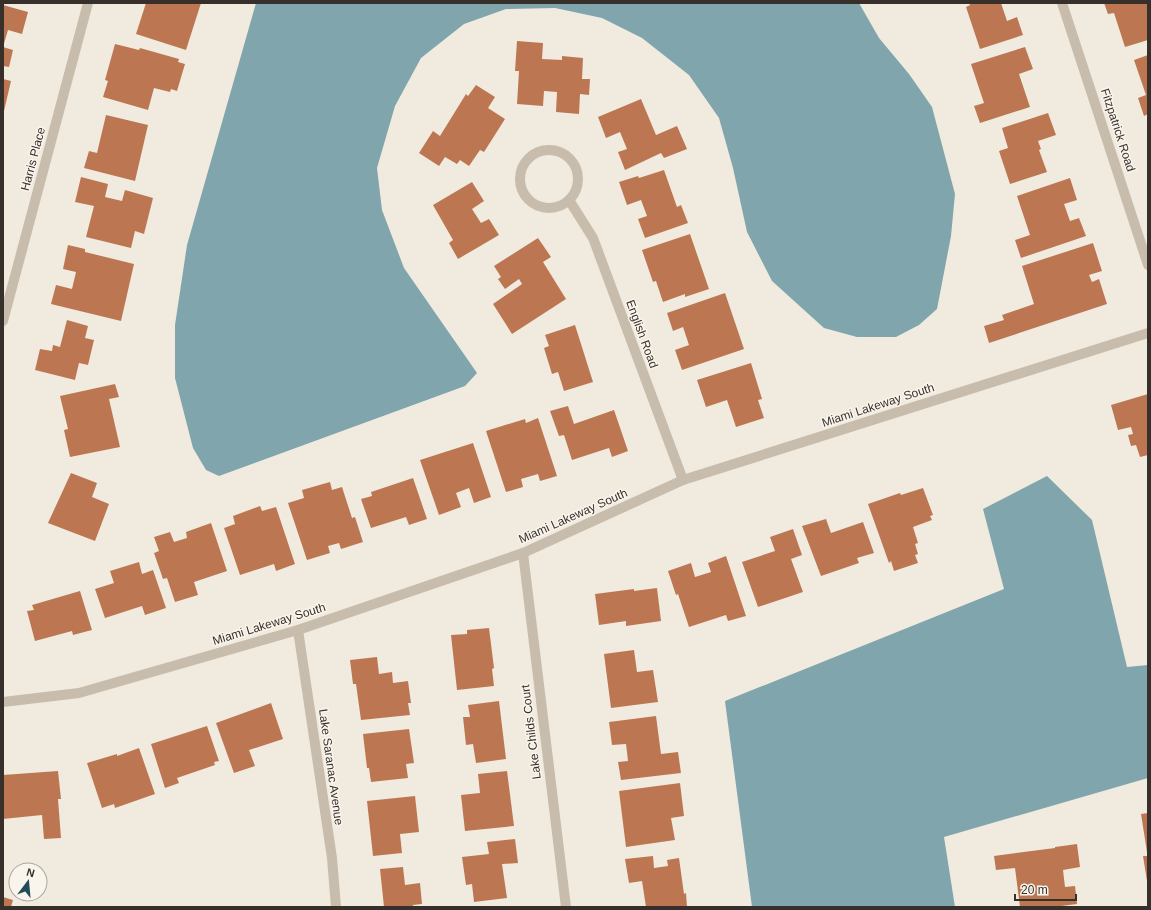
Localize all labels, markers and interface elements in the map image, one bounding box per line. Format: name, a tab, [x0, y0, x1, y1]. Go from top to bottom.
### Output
street label: Fitzpatrick Road	[1098, 87, 1138, 173]
street label: Harris Place	[18, 125, 48, 192]
street label: English Road	[623, 298, 661, 370]
street label: Miami Lakeway South	[820, 380, 936, 430]
street label: Miami Lakeway South	[517, 486, 629, 546]
street label: Miami Lakeway South	[211, 600, 327, 648]
street label: Lake Childs Court	[518, 683, 544, 780]
street label: Lake Saranac Avenue	[316, 708, 346, 826]
north arrow	[8, 862, 48, 902]
text: N	[25, 866, 36, 879]
scale bar	[1015, 876, 1076, 902]
text: 20 m	[1021, 883, 1048, 897]

